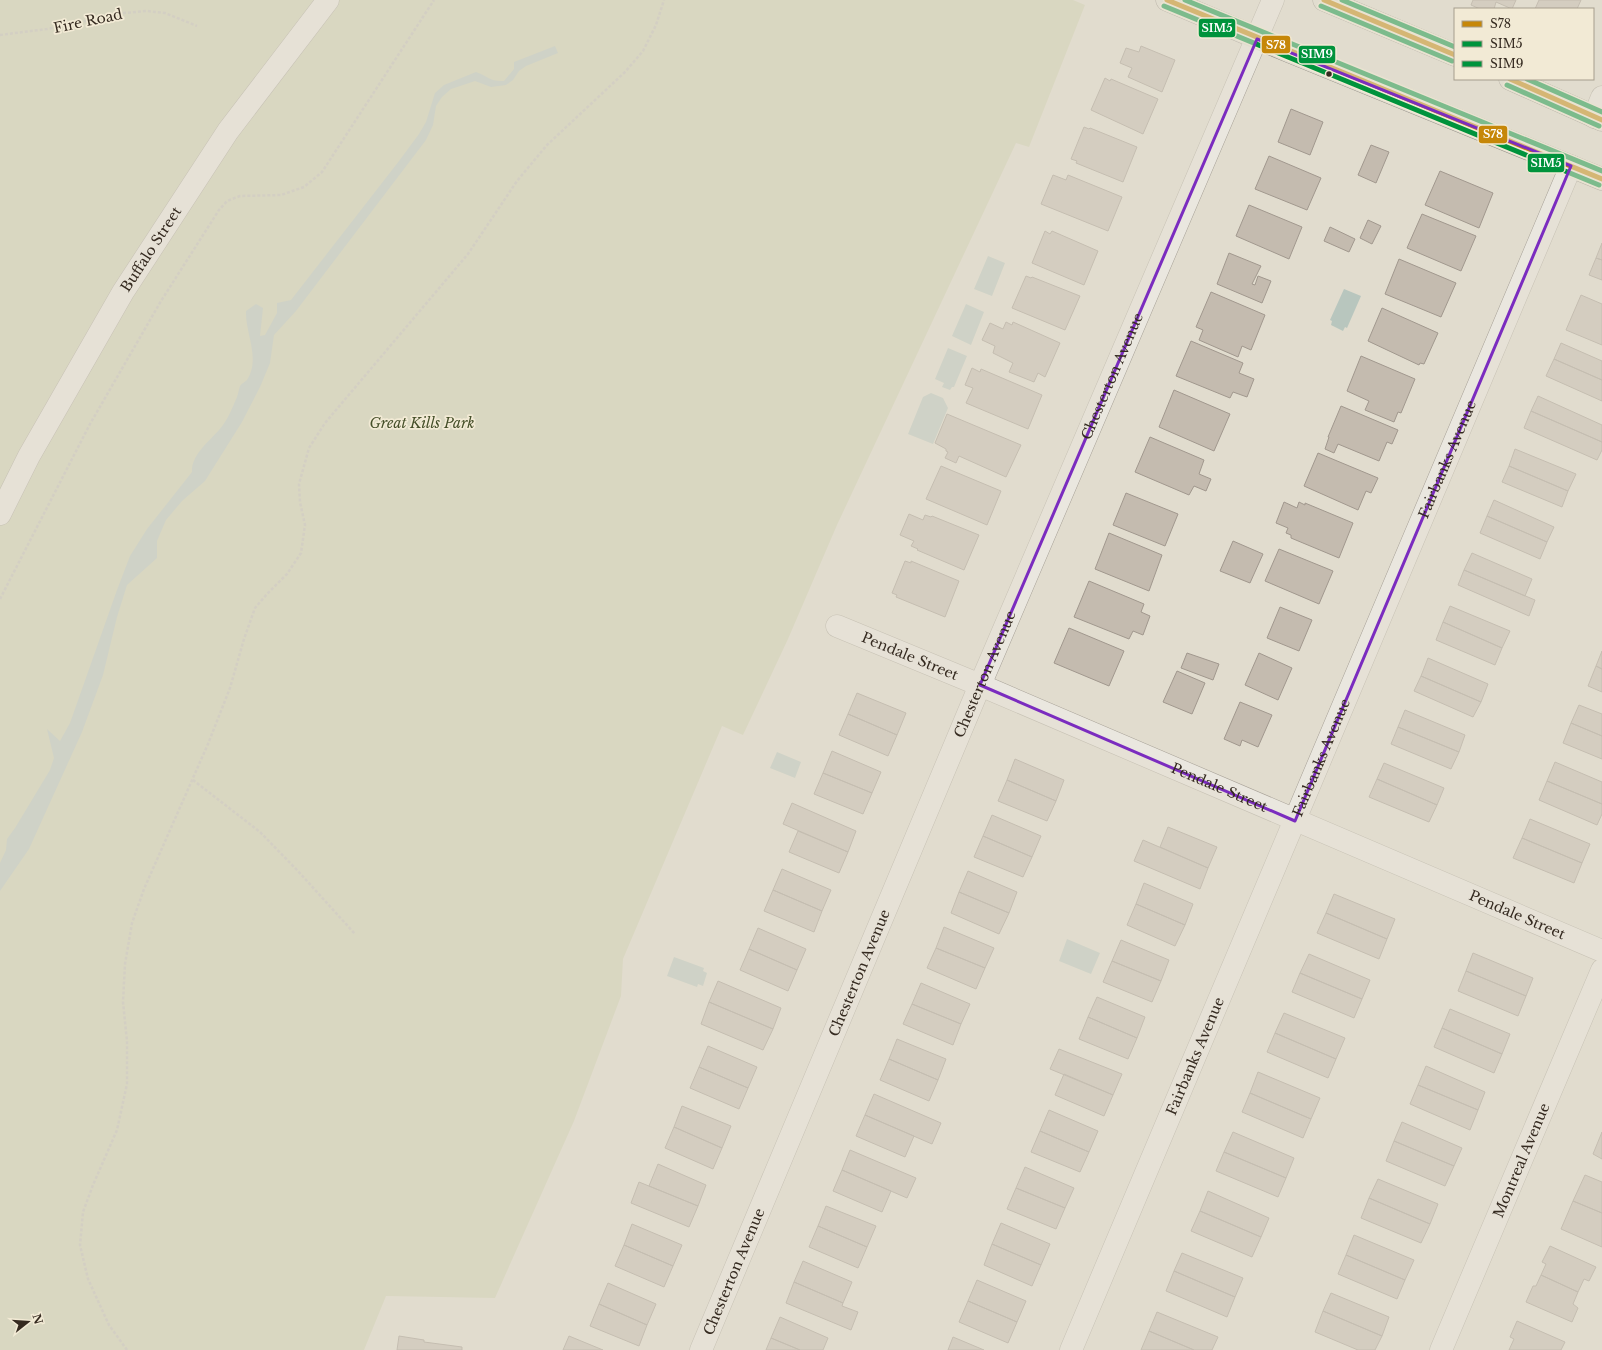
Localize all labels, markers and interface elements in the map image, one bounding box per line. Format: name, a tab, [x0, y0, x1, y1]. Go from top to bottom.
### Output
street label: Fire Road	[52, 5, 125, 37]
legend	[1454, 8, 1594, 80]
text: S78	[1490, 16, 1511, 31]
line badge: SIM5	[1198, 18, 1236, 38]
text: SIM5	[1201, 21, 1233, 35]
line badge: S78	[1261, 35, 1291, 54]
text: SIM5	[1490, 36, 1523, 51]
text: S78	[1266, 38, 1286, 52]
line badge: SIM9	[1298, 45, 1336, 64]
text: SIM9	[1301, 47, 1333, 61]
text: SIM9	[1490, 56, 1524, 71]
unlabelled marker	[1324, 69, 1334, 79]
line badge: S78	[1478, 125, 1508, 144]
text: S78	[1483, 127, 1503, 141]
line badge: SIM5	[1527, 153, 1565, 173]
text: SIM5	[1530, 156, 1562, 170]
street label: Buffalo Street	[117, 203, 186, 295]
street label: Chesterton Avenue	[1077, 310, 1147, 442]
street label: Fairbanks Avenue	[1414, 397, 1480, 521]
park label: Great Kills Park	[369, 414, 475, 432]
street label: Chesterton Avenue	[950, 608, 1020, 740]
street label: Pendale Street	[859, 628, 962, 684]
street label: Fairbanks Avenue	[1288, 696, 1354, 819]
street label: Pendale Street	[1168, 759, 1271, 816]
street label: Pendale Street	[1466, 886, 1569, 944]
street label: Chesterton Avenue	[825, 907, 894, 1039]
street label: Fairbanks Avenue	[1162, 994, 1228, 1118]
street label: Montreal Avenue	[1489, 1100, 1554, 1220]
street label: Chesterton Avenue	[699, 1205, 769, 1338]
north arrow	[8, 1302, 48, 1342]
text: N	[29, 1312, 46, 1327]

